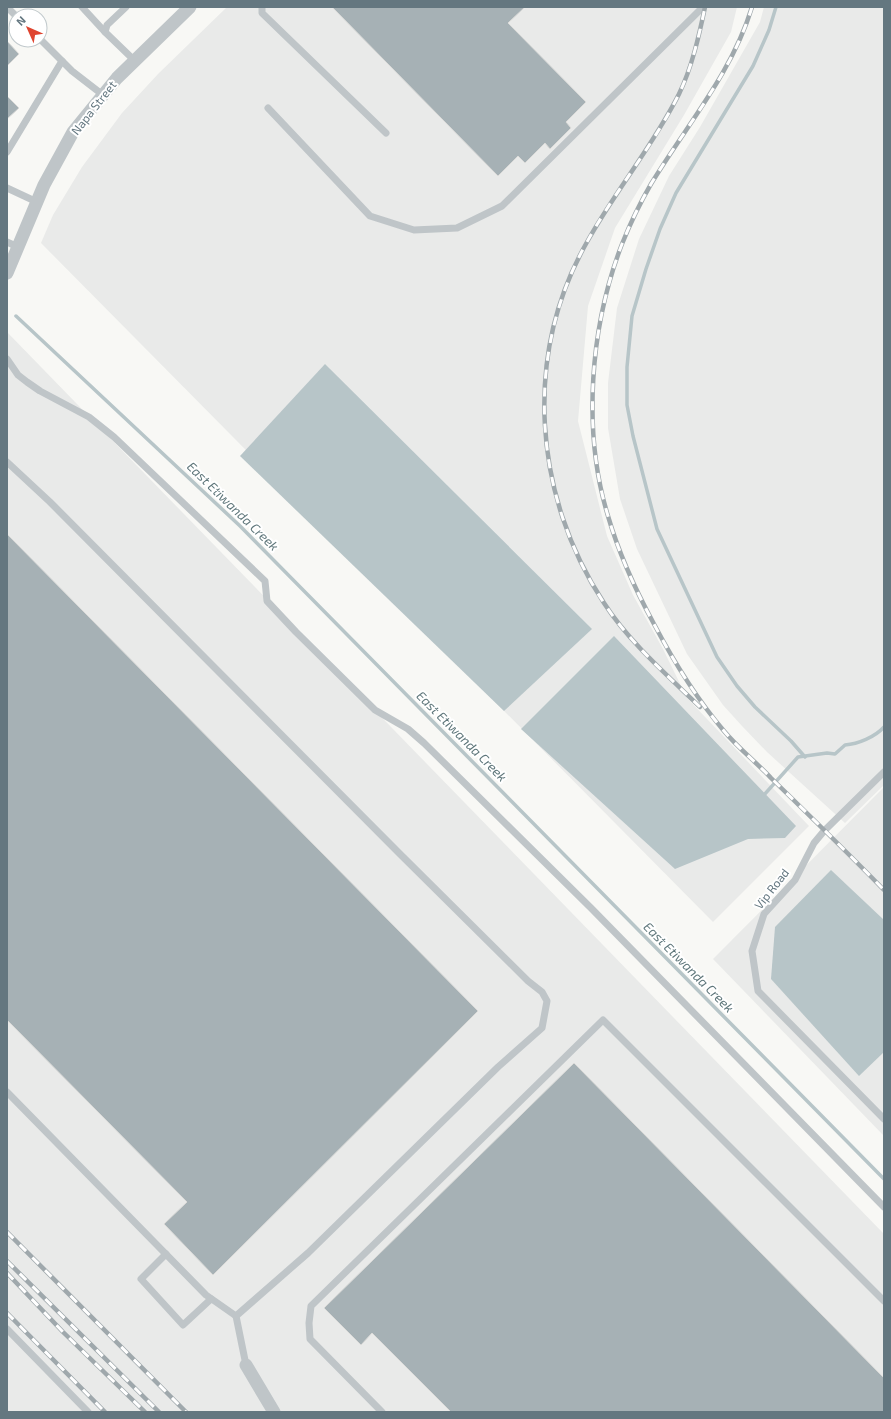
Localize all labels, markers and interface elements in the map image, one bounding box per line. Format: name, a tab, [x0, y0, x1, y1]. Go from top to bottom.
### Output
north arrow	[8, 8, 48, 48]
text: N	[13, 13, 28, 28]
street label: Napa Street	[68, 77, 119, 137]
water label: East Etiwanda Creek	[184, 458, 282, 554]
water label: East Etiwanda Creek	[413, 687, 511, 785]
street label: Vip Road	[751, 865, 791, 911]
water label: East Etiwanda Creek	[640, 918, 738, 1016]

